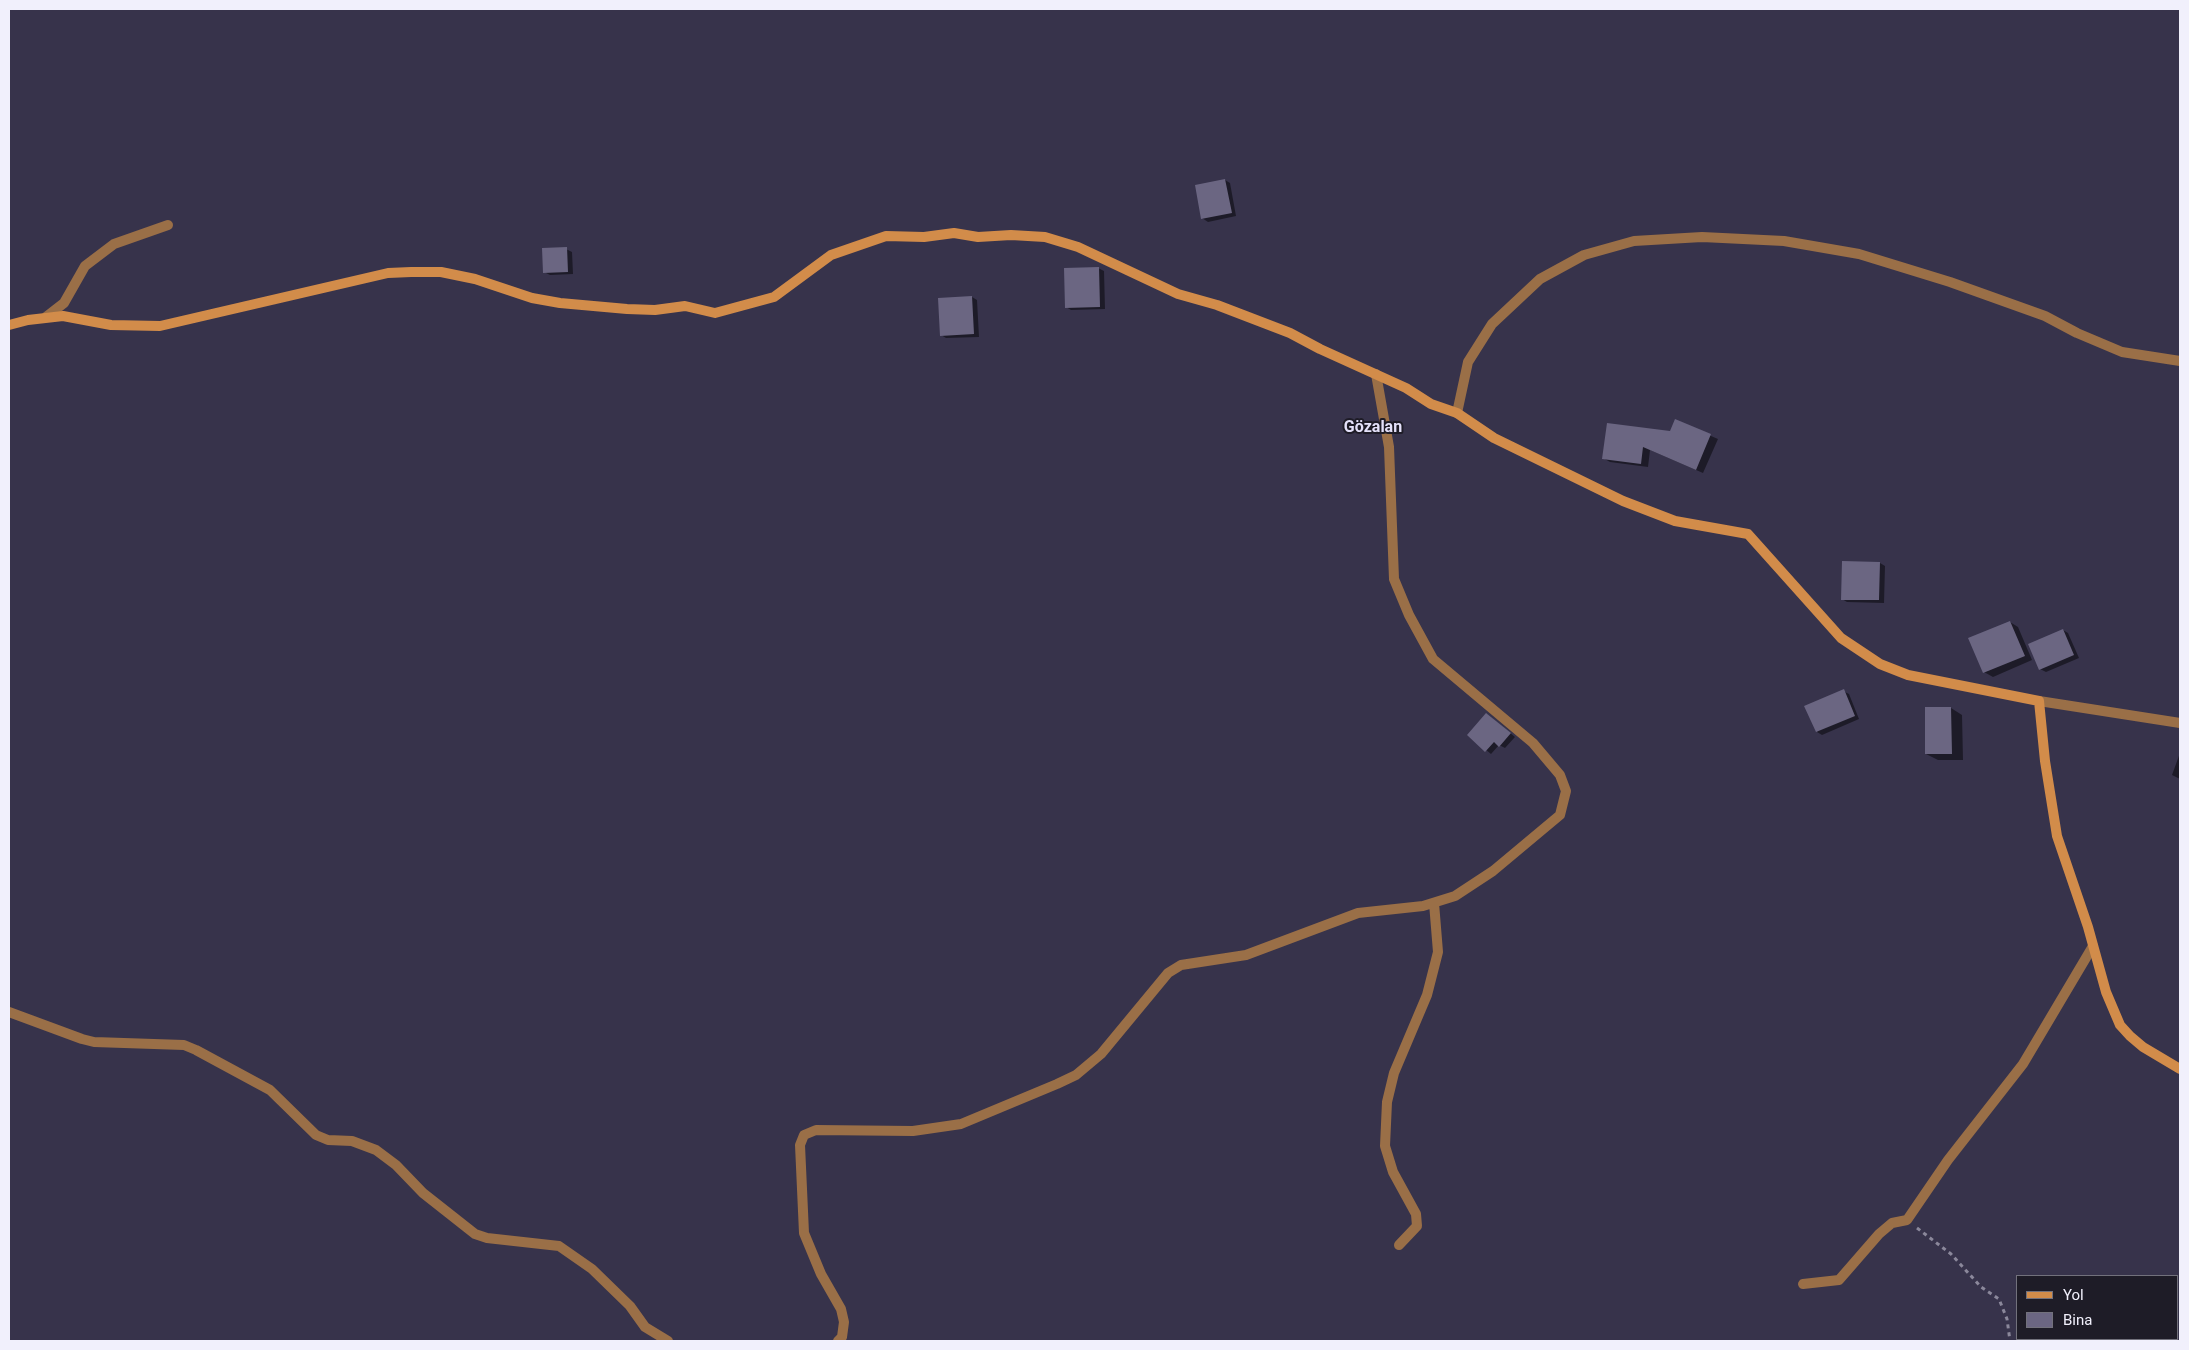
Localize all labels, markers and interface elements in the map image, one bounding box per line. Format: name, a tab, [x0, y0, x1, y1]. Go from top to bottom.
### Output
district label: Gözalan	[1344, 418, 1402, 438]
legend	[2016, 1275, 2179, 1340]
text: Yol	[2063, 1286, 2084, 1304]
text: Bina	[2063, 1311, 2092, 1329]

